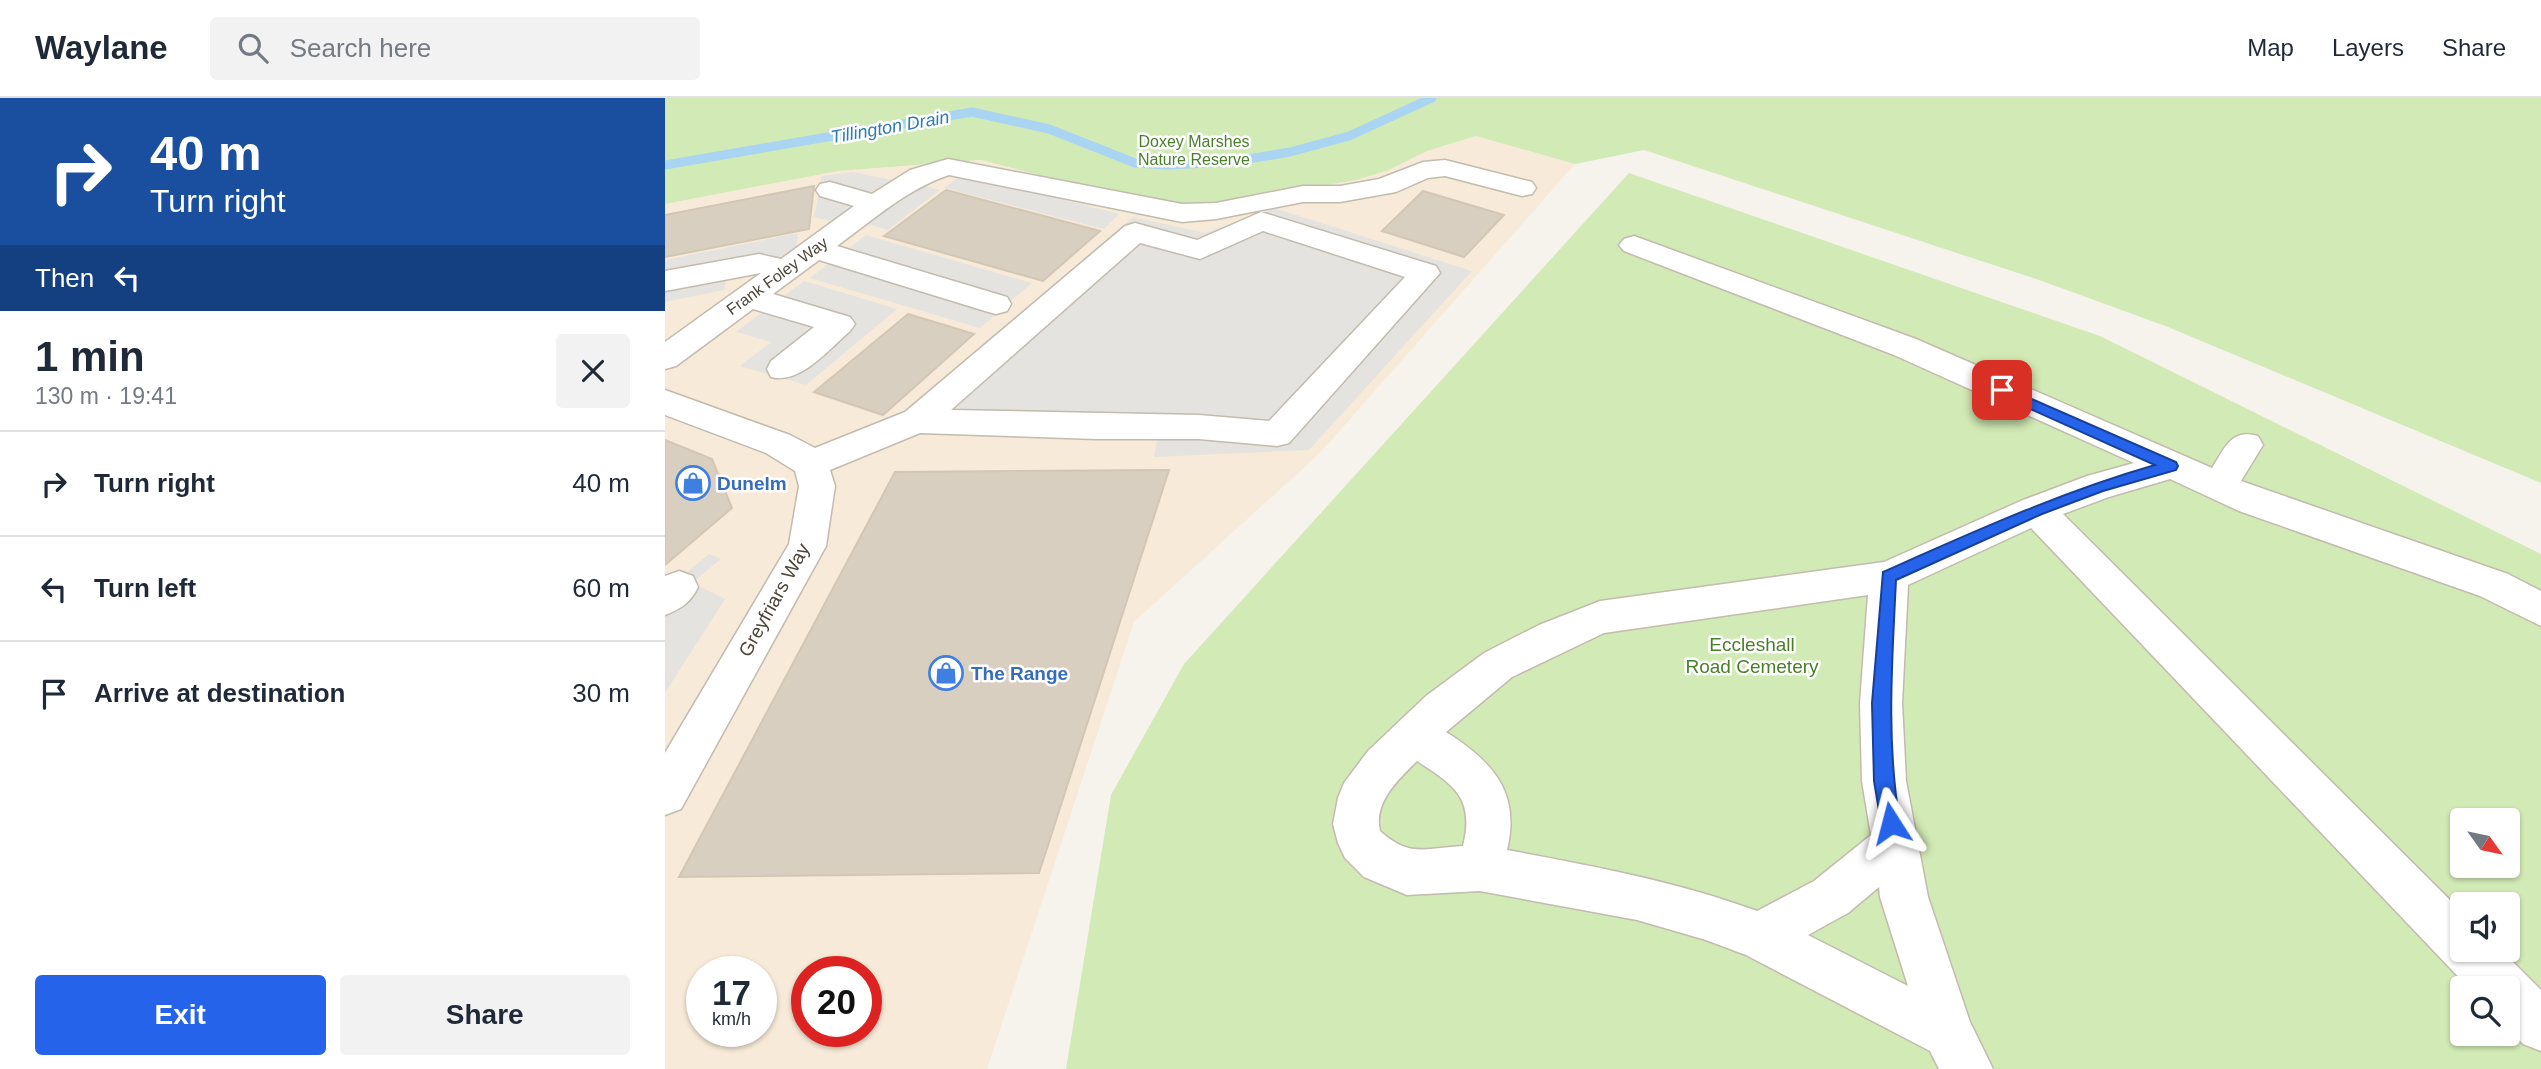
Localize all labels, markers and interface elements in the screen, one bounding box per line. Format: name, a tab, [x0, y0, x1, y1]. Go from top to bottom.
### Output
search box	[210, 17, 700, 80]
text: Waylane	[35, 29, 168, 66]
icon: search	[234, 29, 272, 67]
text: Search here	[290, 33, 431, 63]
text: Map	[2247, 34, 2294, 61]
text: Layers	[2332, 34, 2404, 61]
text: Share	[2442, 34, 2506, 61]
water label: Tillington Drain	[829, 107, 951, 147]
icon: right	[35, 126, 126, 217]
text: 40 m	[150, 126, 262, 180]
park label: Doxey Marshes Nature Reserve	[1138, 133, 1250, 168]
text: Turn right	[150, 183, 286, 219]
street label: Frank Foley Way	[723, 234, 831, 318]
icon: left	[108, 259, 146, 297]
text: Then	[35, 263, 94, 293]
text: 1 min	[35, 333, 145, 380]
button: close	[556, 334, 630, 408]
pin	[1972, 360, 2032, 420]
icon: arrive	[1983, 371, 2021, 409]
text: 130 m · 19:41	[35, 383, 177, 409]
shop icon: Dunelm	[674, 464, 712, 502]
icon: right	[35, 465, 73, 503]
text: Turn right	[94, 468, 215, 498]
text: 40 m	[572, 468, 630, 498]
place label: Dunelm	[717, 473, 787, 494]
street label: Greyfriars Way	[734, 539, 814, 660]
icon: left	[35, 570, 73, 608]
text: Turn left	[94, 573, 196, 603]
text: 60 m	[572, 573, 630, 603]
park label: Eccleshall Road Cemetery	[1685, 634, 1819, 677]
shop icon: The Range	[927, 654, 965, 692]
place label: The Range	[971, 663, 1068, 684]
icon: arrive	[35, 675, 73, 713]
text: Arrive at destination	[94, 678, 345, 708]
text: 30 m	[572, 678, 630, 708]
position arrow	[1854, 786, 1928, 860]
north arrow	[2450, 808, 2520, 878]
map controls	[2450, 808, 2520, 1046]
button: sound	[2450, 892, 2520, 962]
speed limit sign: 20	[791, 956, 882, 1047]
text: 17	[712, 973, 751, 1012]
button: Exit	[35, 975, 326, 1055]
button: Share	[340, 975, 630, 1055]
button: search	[2450, 976, 2520, 1046]
text: km/h	[712, 1009, 751, 1029]

